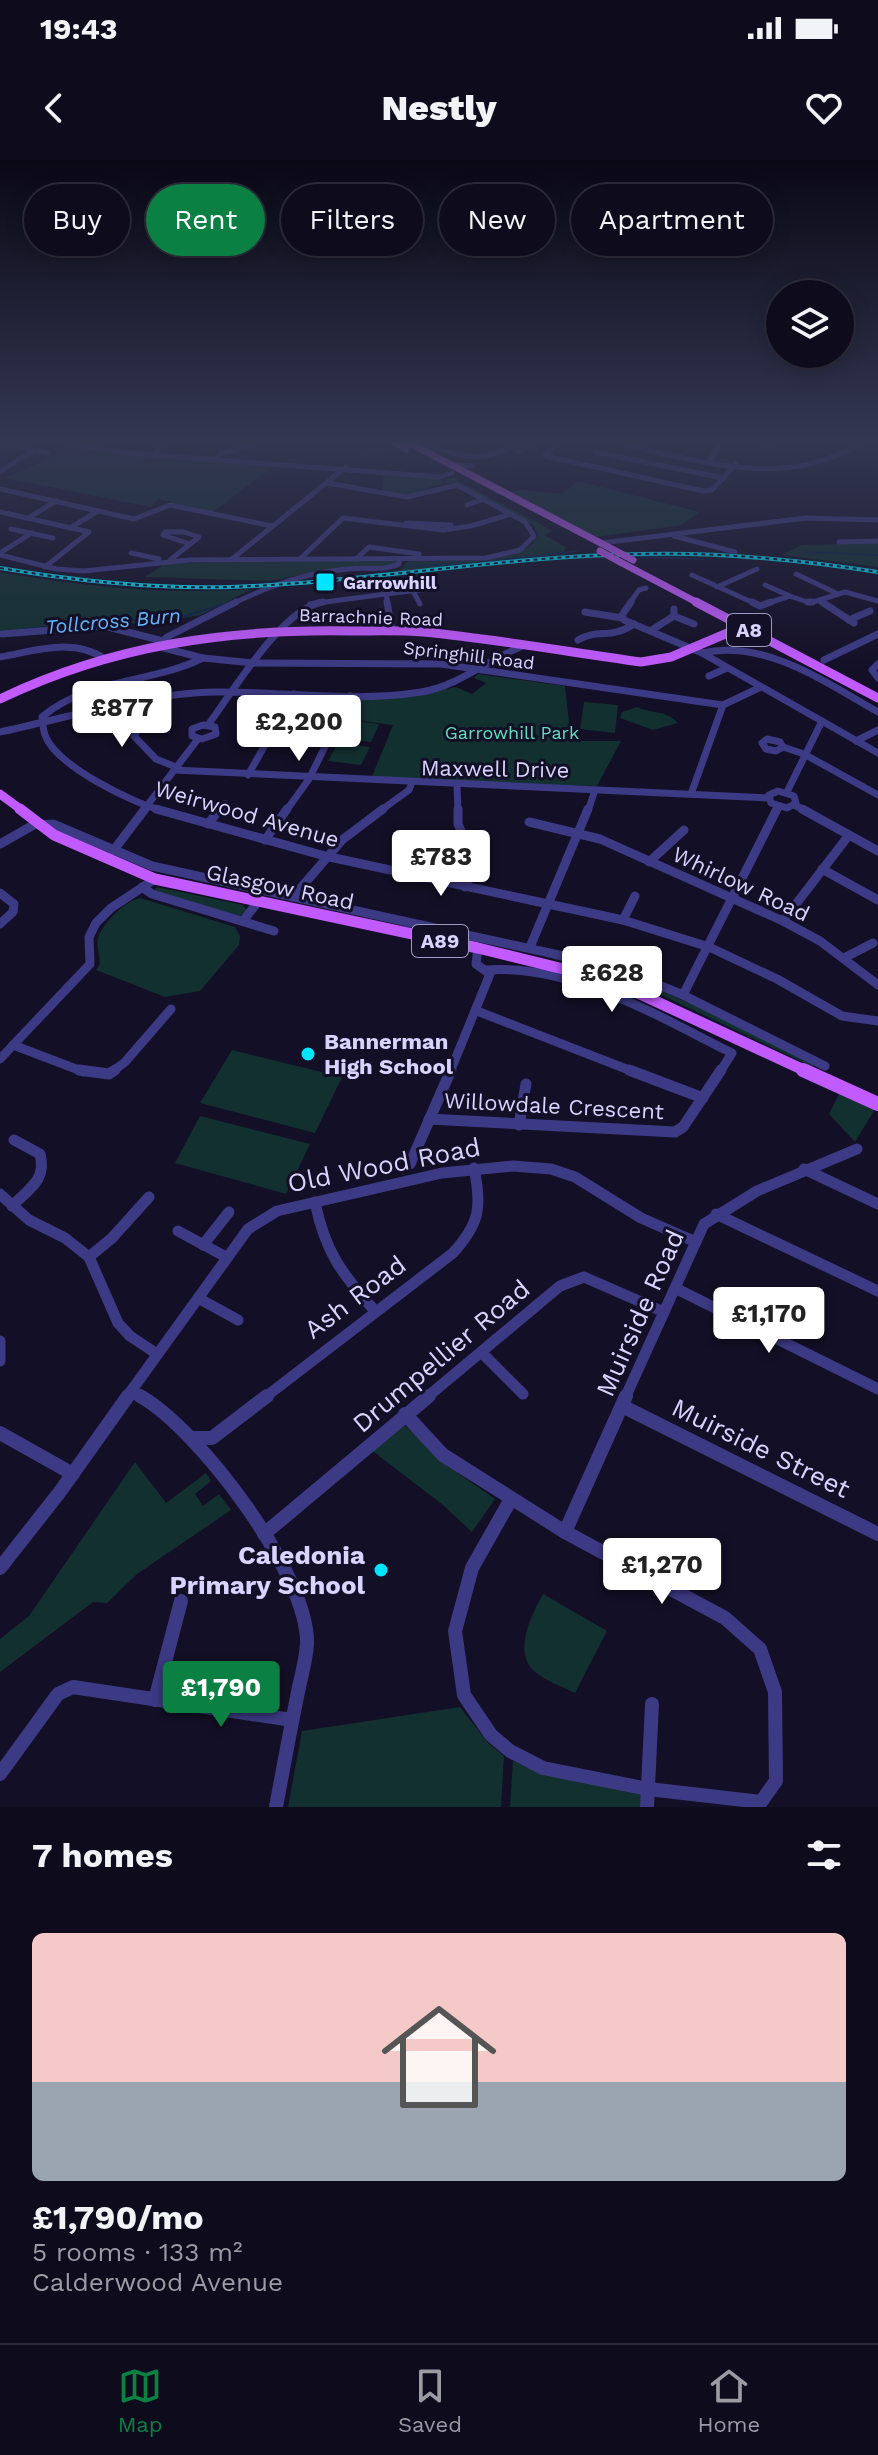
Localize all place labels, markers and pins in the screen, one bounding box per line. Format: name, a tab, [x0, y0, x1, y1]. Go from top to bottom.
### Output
marker: Garrowhill	[314, 571, 336, 593]
place label: Garrowhill	[343, 572, 437, 593]
pin: £877	[75, 681, 169, 749]
pin: £2,200	[234, 695, 364, 763]
pin: £783	[394, 830, 488, 898]
pin: £628	[565, 946, 659, 1014]
place label: Bannerman High School	[324, 1029, 454, 1079]
marker: Bannerman High School	[299, 1045, 317, 1063]
pin: £1,170	[704, 1287, 834, 1355]
pin: £1,270	[597, 1538, 727, 1606]
place label: Caledonia Primary School	[169, 1540, 365, 1600]
marker: Caledonia Primary School	[372, 1561, 390, 1579]
pin: £1,790	[156, 1661, 286, 1729]

